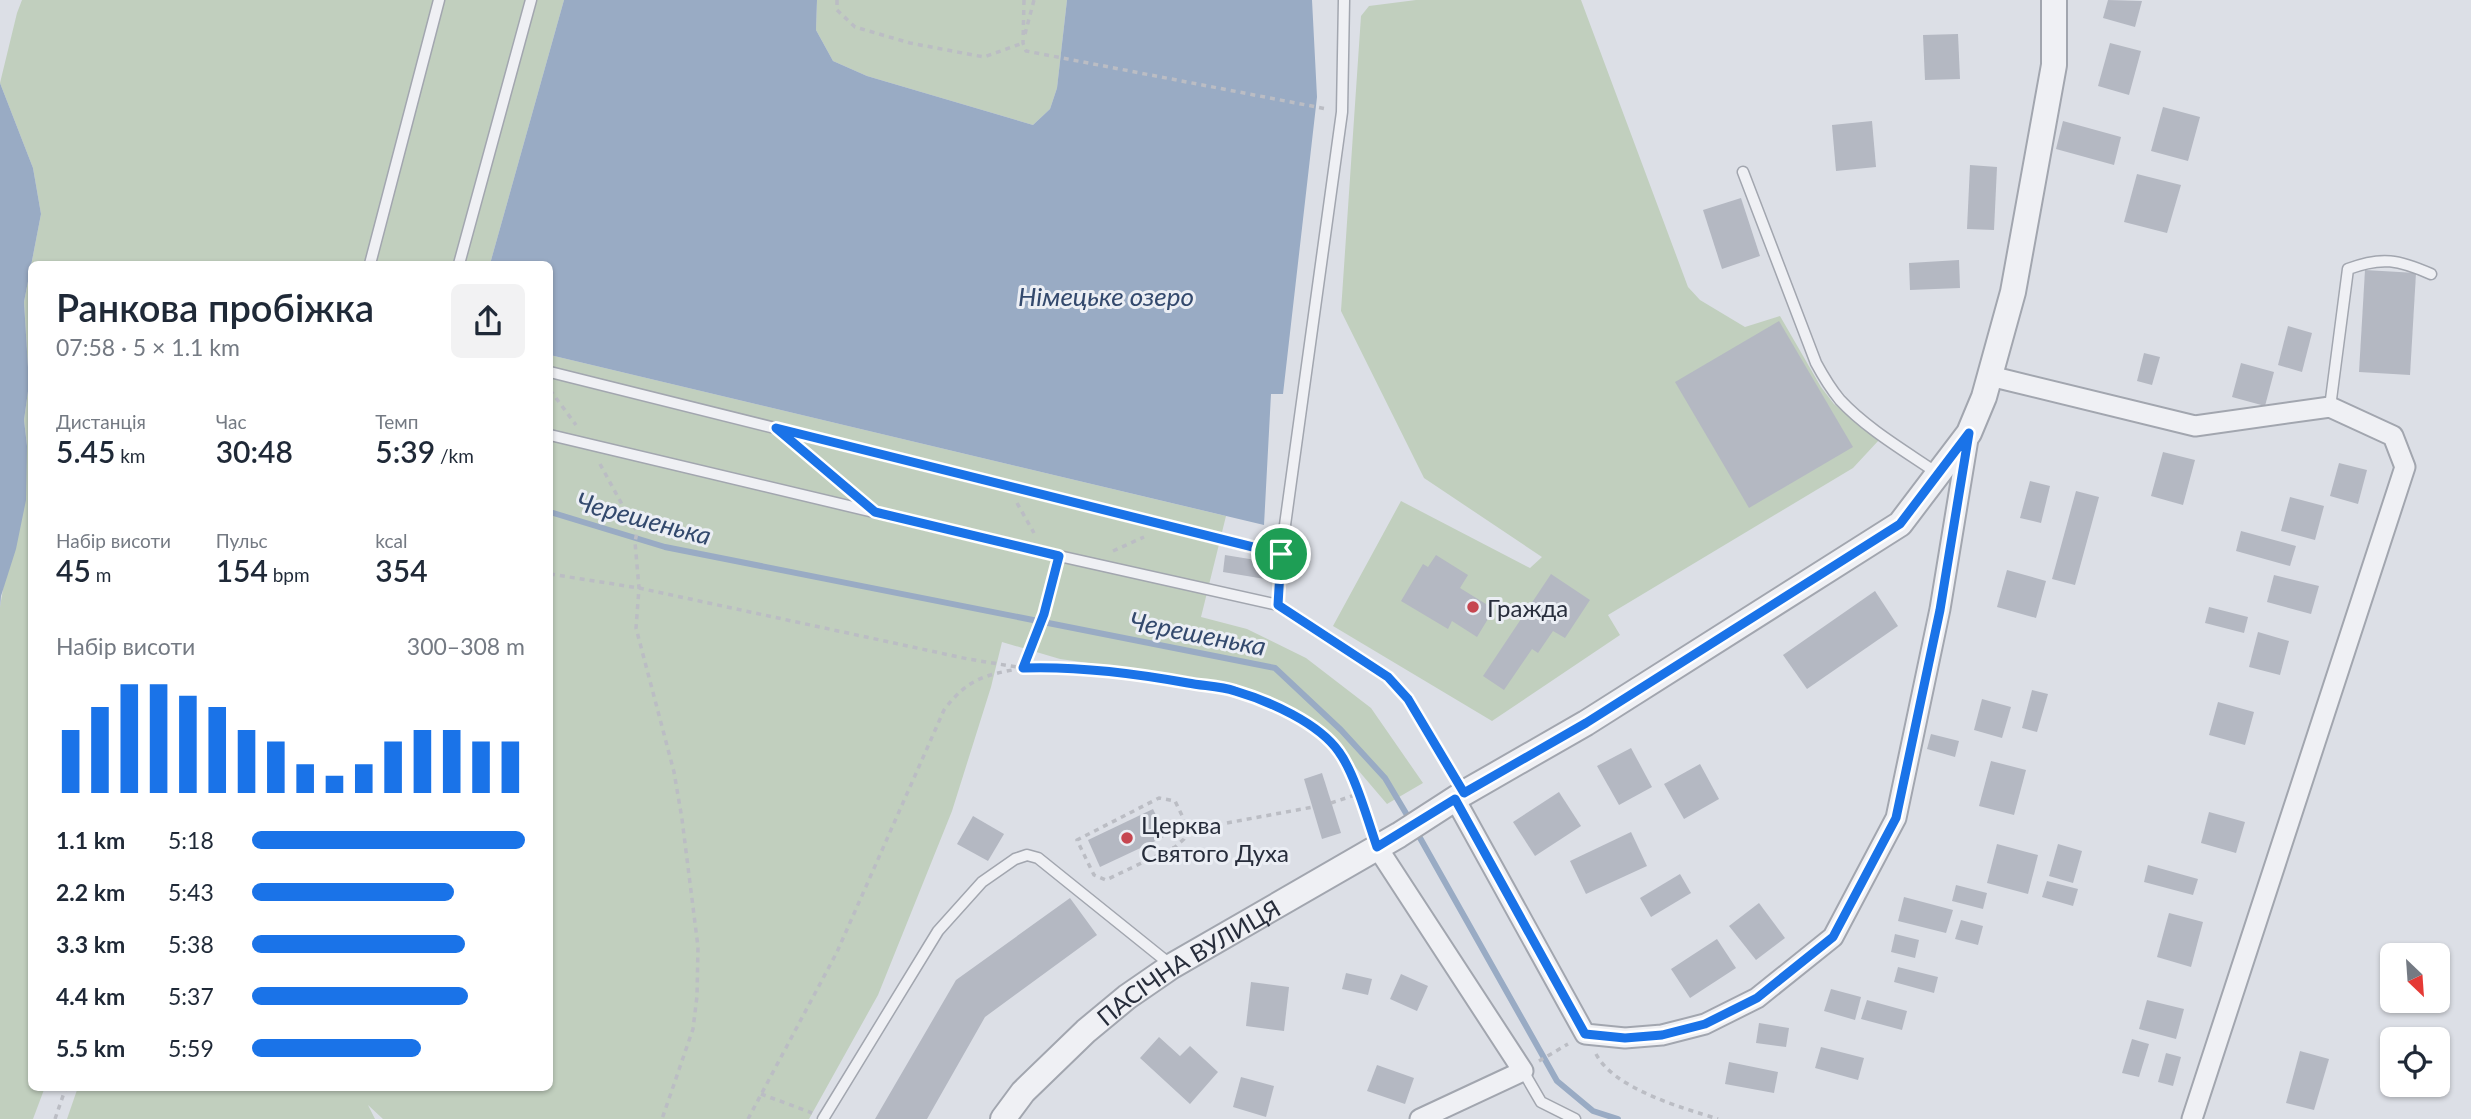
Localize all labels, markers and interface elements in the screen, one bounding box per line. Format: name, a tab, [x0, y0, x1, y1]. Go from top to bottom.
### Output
water label: Німецьке озеро	[1018, 280, 1194, 312]
text: Ранкова пробіжка	[56, 284, 374, 330]
button: share	[451, 284, 525, 358]
text: 07:58 · 5 × 1.1 km	[56, 333, 240, 361]
text: Дистанція	[56, 410, 146, 433]
text: Час	[216, 410, 246, 433]
text: Темп	[375, 410, 418, 433]
text: 5.45	[56, 433, 115, 469]
text: 30:48	[216, 433, 293, 469]
text: 5:39	[375, 433, 435, 469]
text: km	[115, 444, 145, 467]
text: /km	[435, 444, 474, 467]
water label: Черешенька	[573, 485, 715, 551]
pin	[1251, 524, 1311, 584]
text: Набір висоти	[56, 529, 171, 552]
text: Пульс	[216, 529, 268, 552]
text: kcal	[375, 529, 407, 552]
icon: arrive	[1262, 535, 1300, 573]
text: 45	[56, 552, 91, 588]
text: 154	[216, 552, 268, 588]
text: 354	[375, 552, 428, 588]
text: m	[91, 563, 111, 586]
text: bpm	[268, 563, 310, 586]
place label: Гражда	[1487, 593, 1568, 622]
marker: Гражда	[1465, 599, 1481, 615]
water label: Черешенька	[1127, 604, 1269, 662]
text: Набір висоти	[56, 632, 195, 660]
text: 300–308 m	[407, 632, 525, 660]
place label: Церква Святого Духа	[1141, 810, 1289, 867]
text: 1.1 km	[56, 826, 125, 854]
text: 5:18	[168, 826, 214, 854]
marker: Церква Святого Духа	[1119, 830, 1135, 846]
text: 2.2 km	[56, 878, 125, 906]
text: 5:43	[168, 878, 214, 906]
street label: ПАСІЧНА ВУЛИЦЯ	[1090, 893, 1285, 1031]
text: 3.3 km	[56, 930, 125, 958]
text: 5:38	[168, 930, 214, 958]
north arrow	[2380, 943, 2450, 1013]
map controls	[2380, 943, 2450, 1097]
text: 4.4 km	[56, 982, 125, 1010]
text: 5:37	[168, 982, 214, 1010]
button: locate	[2380, 1027, 2450, 1097]
text: 5.5 km	[56, 1034, 125, 1062]
text: 5:59	[168, 1034, 214, 1062]

